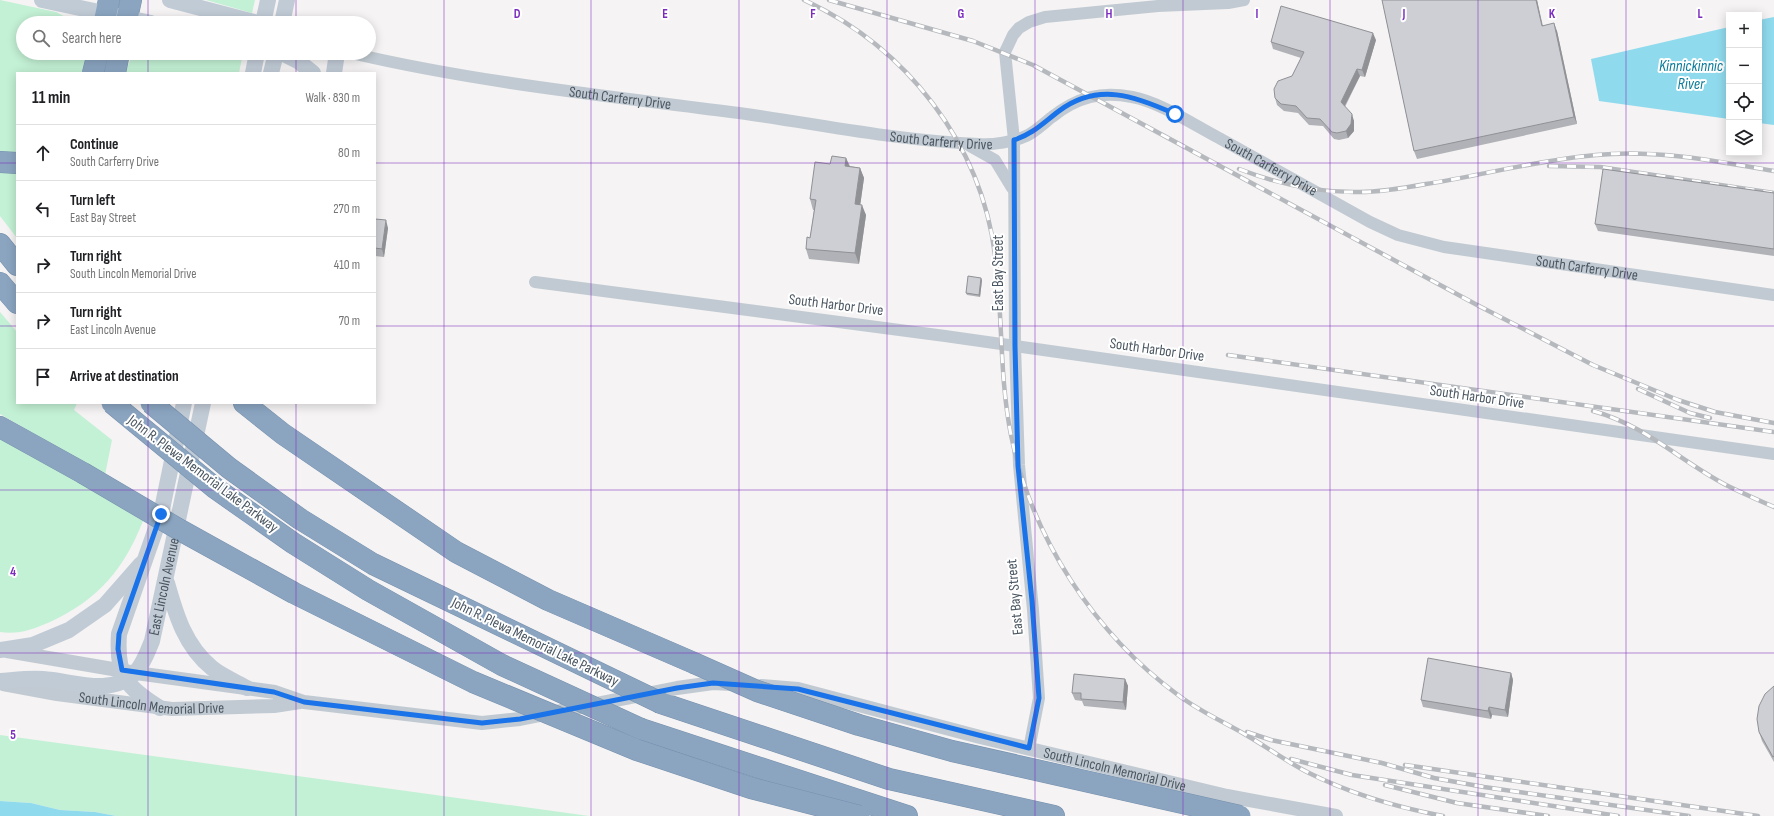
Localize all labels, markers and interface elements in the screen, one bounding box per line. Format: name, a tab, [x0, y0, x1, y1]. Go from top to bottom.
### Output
text: D	[514, 6, 521, 22]
text: E	[662, 6, 668, 22]
text: F	[810, 6, 816, 22]
text: G	[958, 6, 965, 22]
text: H	[1106, 6, 1113, 22]
text: I	[1256, 6, 1259, 22]
text: J	[1402, 6, 1406, 22]
text: K	[1549, 6, 1556, 22]
text: L	[1697, 6, 1703, 22]
map controls	[1726, 12, 1762, 156]
button: +	[1726, 12, 1762, 48]
search box	[16, 16, 376, 60]
icon: search	[30, 27, 52, 49]
text: Search here	[62, 29, 122, 48]
button: −	[1726, 48, 1762, 84]
water label: Kinnickinnic River	[1659, 57, 1724, 94]
street label: South Carferry Drive	[568, 82, 672, 114]
button: locate	[1726, 84, 1762, 120]
text: 11 min	[32, 88, 70, 108]
text: Walk · 830 m	[305, 90, 360, 106]
route start	[1166, 105, 1184, 123]
button: layers	[1726, 120, 1762, 156]
street label: South Carferry Drive	[889, 127, 993, 154]
street label: South Carferry Drive	[1222, 134, 1321, 200]
text: Continue	[70, 135, 119, 154]
icon: ahead	[32, 142, 54, 164]
text: 80 m	[338, 145, 360, 161]
text: South Carferry Drive	[70, 154, 159, 170]
text: Turn left	[70, 191, 115, 210]
icon: left	[32, 198, 54, 220]
text: 270 m	[333, 201, 360, 217]
text: East Bay Street	[70, 210, 136, 226]
street label: East Bay Street	[989, 234, 1008, 311]
text: Turn right	[70, 247, 122, 266]
street label: South Carferry Drive	[1535, 251, 1639, 285]
icon: right	[32, 254, 54, 276]
text: 410 m	[334, 257, 360, 273]
text: South Lincoln Memorial Drive	[70, 266, 196, 282]
street label: South Harbor Drive	[788, 290, 884, 320]
text: Turn right	[70, 303, 122, 322]
icon: right	[32, 310, 54, 332]
text: 70 m	[339, 313, 360, 329]
text: East Lincoln Avenue	[70, 322, 156, 338]
street label: South Harbor Drive	[1108, 334, 1206, 366]
icon: arrive	[32, 366, 54, 388]
text: Arrive at destination	[70, 367, 179, 386]
street label: South Harbor Drive	[1428, 381, 1526, 413]
street label: John R. Plewa Memorial Lake Parkway	[123, 410, 282, 537]
route end	[152, 505, 170, 523]
street label: East Lincoln Avenue	[144, 536, 183, 637]
street label: East Bay Street	[1002, 558, 1028, 636]
text: 4	[10, 564, 16, 580]
street label: John R. Plewa Memorial Lake Parkway	[447, 593, 622, 691]
street label: South Lincoln Memorial Drive	[78, 687, 224, 719]
text: 5	[10, 727, 16, 743]
street label: South Lincoln Memorial Drive	[1042, 743, 1188, 795]

